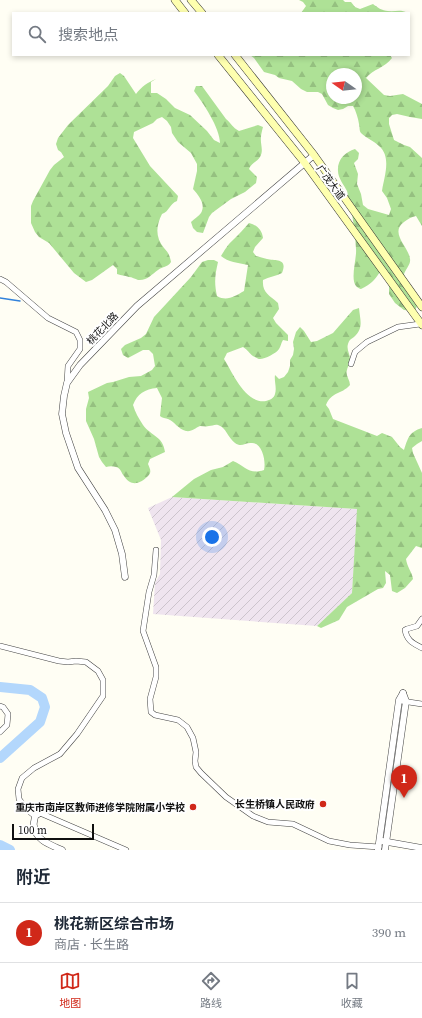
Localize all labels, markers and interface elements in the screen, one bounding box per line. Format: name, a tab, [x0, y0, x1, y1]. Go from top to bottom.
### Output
search box	[12, 12, 410, 56]
icon: search	[26, 23, 48, 45]
text: 搜索地点	[58, 24, 118, 45]
north arrow	[326, 68, 362, 104]
street label: 广茂大道	[314, 162, 348, 202]
street label: 桃花北路	[84, 309, 121, 347]
your location	[202, 527, 222, 547]
pin: 1	[391, 765, 417, 798]
place label: 长生桥镇人民政府	[235, 798, 315, 811]
marker: 长生桥镇人民政府	[318, 799, 328, 809]
place label: 重庆市南岸区教师进修学院附属小学校	[15, 801, 185, 814]
marker: 重庆市南岸区教师进修学院附属小学校	[188, 802, 198, 812]
scale bar	[12, 822, 94, 841]
text: 100 m	[18, 823, 47, 838]
text: 附近	[16, 865, 50, 889]
text: 桃花新区综合市场	[54, 913, 174, 934]
text: 1	[25, 924, 33, 941]
text: 390 m	[372, 924, 406, 941]
text: 商店 · 长生路	[54, 936, 129, 953]
tab: 地图	[59, 970, 81, 1011]
tab: 路线	[200, 970, 222, 1011]
tab: 收藏	[341, 970, 363, 1011]

